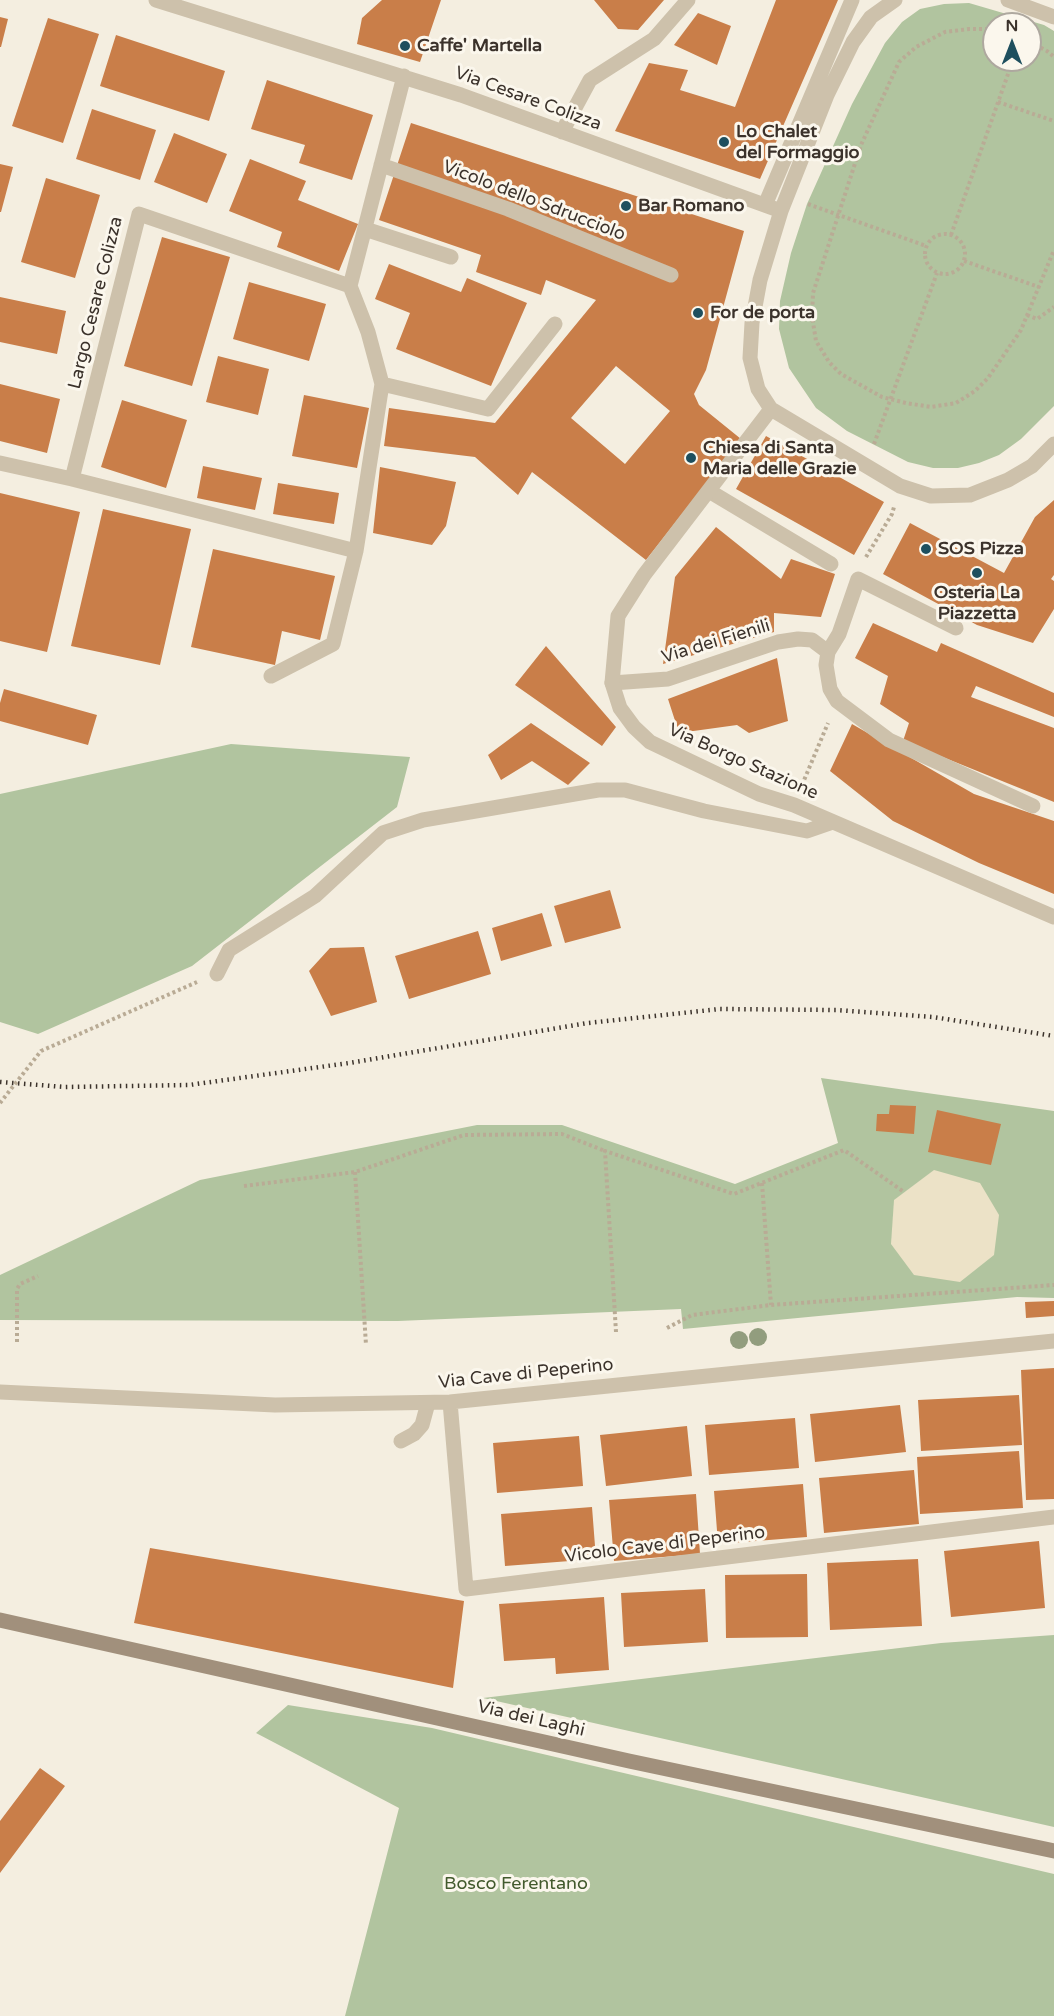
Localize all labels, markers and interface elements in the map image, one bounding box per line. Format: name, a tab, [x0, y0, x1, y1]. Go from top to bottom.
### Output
north arrow	[982, 12, 1042, 72]
text: N	[1006, 16, 1018, 36]
place label: Caffe' Martella	[417, 35, 542, 57]
marker: Caffe' Martella	[398, 39, 412, 53]
street label: Via Cesare Colizza	[452, 62, 604, 136]
place label: Lo Chalet del Formaggio	[736, 121, 860, 164]
marker: Lo Chalet del Formaggio	[717, 135, 731, 149]
street label: Vicolo dello Sdrucciolo	[440, 156, 628, 246]
place label: Bar Romano	[638, 195, 744, 217]
marker: Bar Romano	[619, 199, 633, 213]
street label: Largo Cesare Colizza	[64, 215, 128, 391]
place label: For de porta	[710, 302, 815, 324]
marker: For de porta	[691, 306, 705, 320]
place label: Chiesa di Santa Maria delle Grazie	[703, 437, 856, 480]
marker: Chiesa di Santa Maria delle Grazie	[684, 451, 698, 465]
place label: SOS Pizza	[938, 538, 1024, 560]
marker: SOS Pizza	[919, 542, 933, 556]
marker: Osteria La Piazzetta	[970, 566, 984, 580]
place label: Osteria La Piazzetta	[934, 582, 1020, 624]
street label: Via dei Fienili	[659, 615, 773, 669]
street label: Via Borgo Stazione	[665, 719, 821, 805]
street label: Via Cave di Peperino	[437, 1354, 615, 1394]
street label: Vicolo Cave di Peperino	[564, 1522, 766, 1568]
street label: Via dei Laghi	[475, 1696, 587, 1742]
park label: Bosco Ferentano	[444, 1873, 588, 1895]

